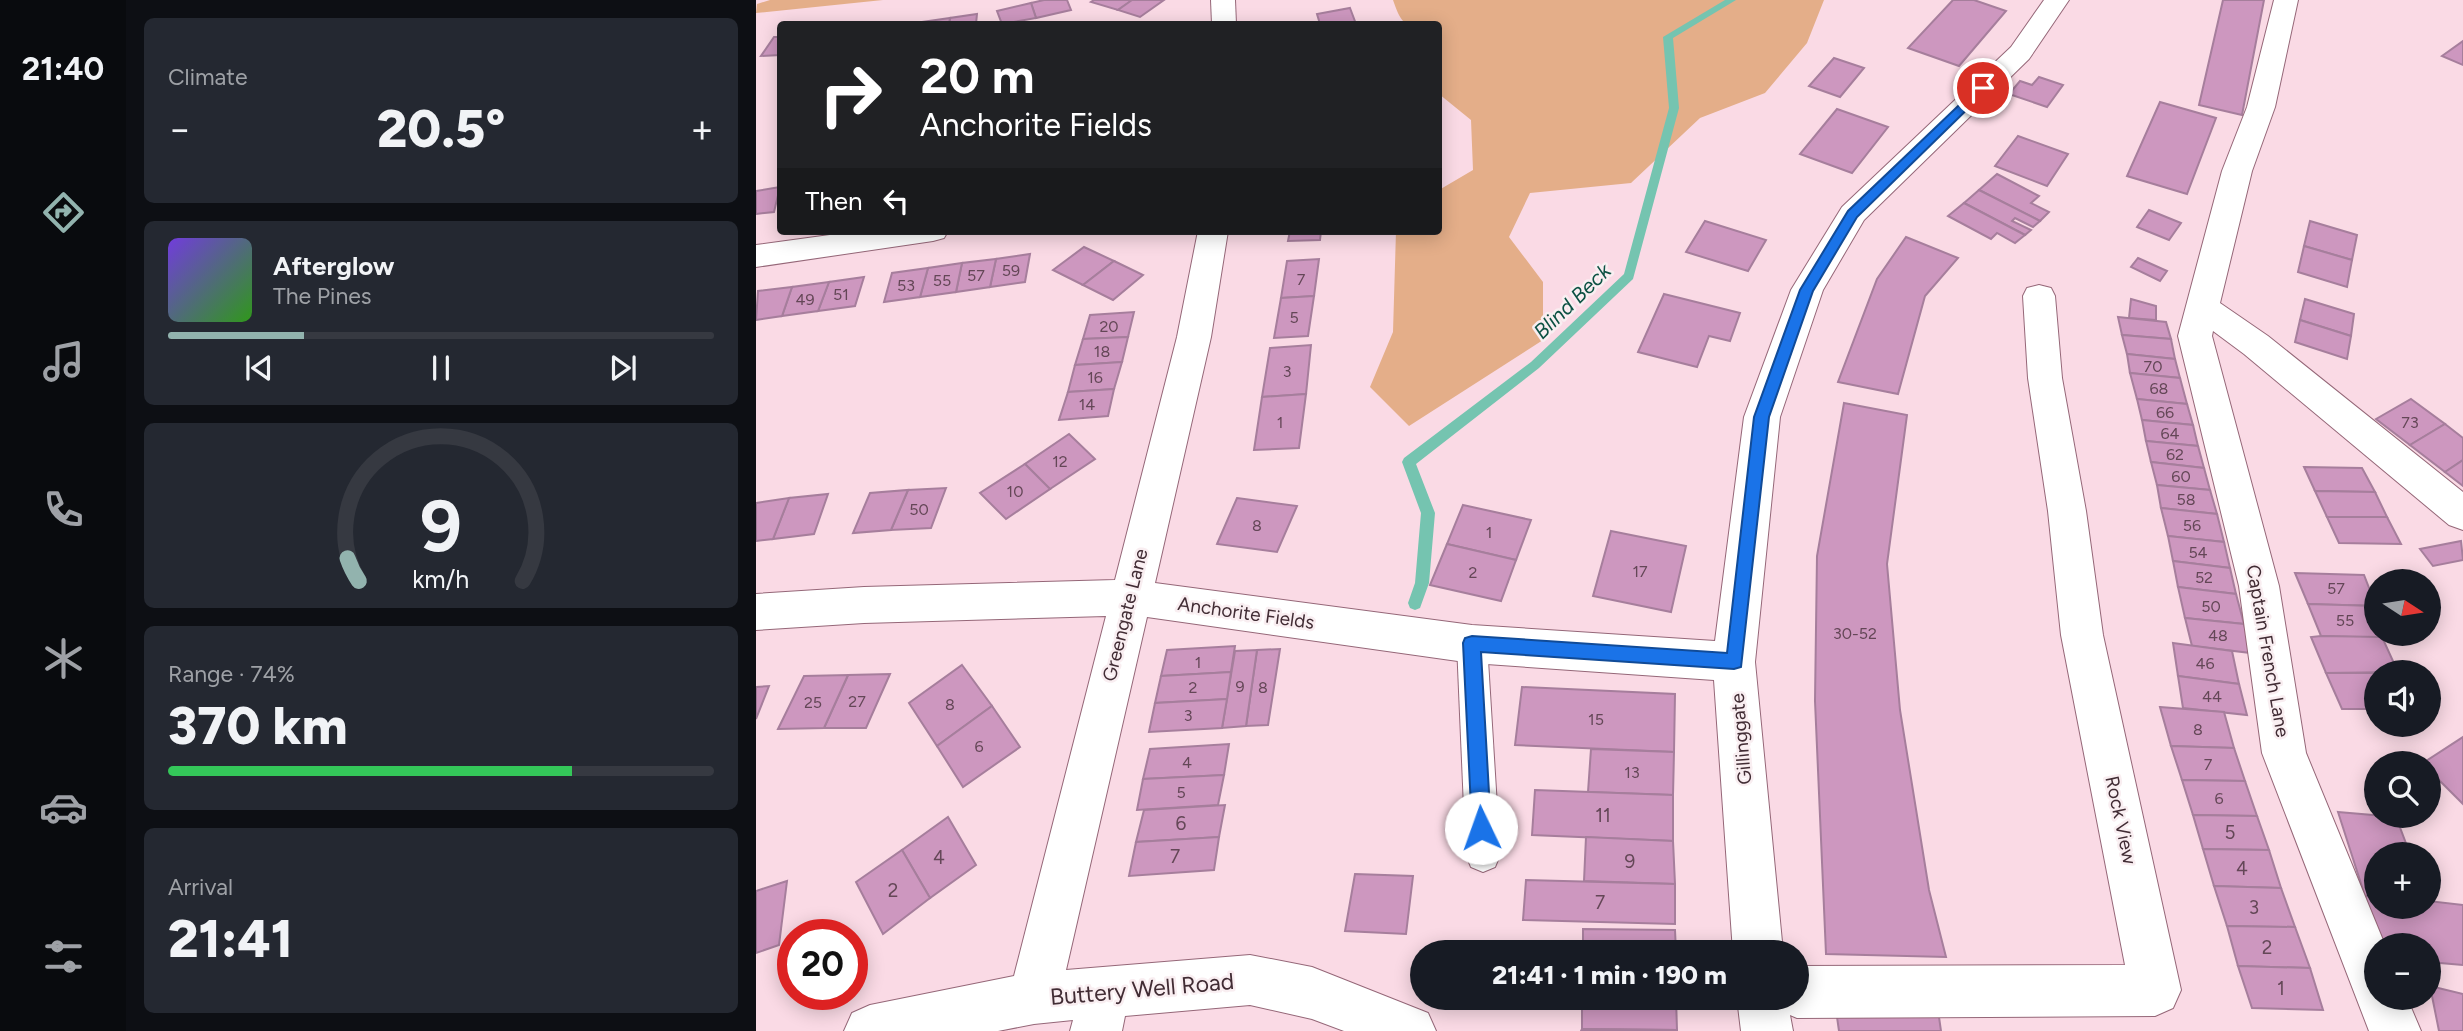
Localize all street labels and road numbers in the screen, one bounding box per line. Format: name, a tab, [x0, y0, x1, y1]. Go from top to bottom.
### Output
street label: Greengate Lane	[1097, 546, 1153, 684]
street label: Captain French Lane	[2241, 563, 2295, 739]
street label: Anchorite Fields	[1176, 592, 1316, 634]
street label: Gillinggate	[1726, 692, 1756, 786]
street label: Rock View	[2100, 774, 2142, 866]
street label: Buttery Well Road	[1049, 967, 1235, 1011]

